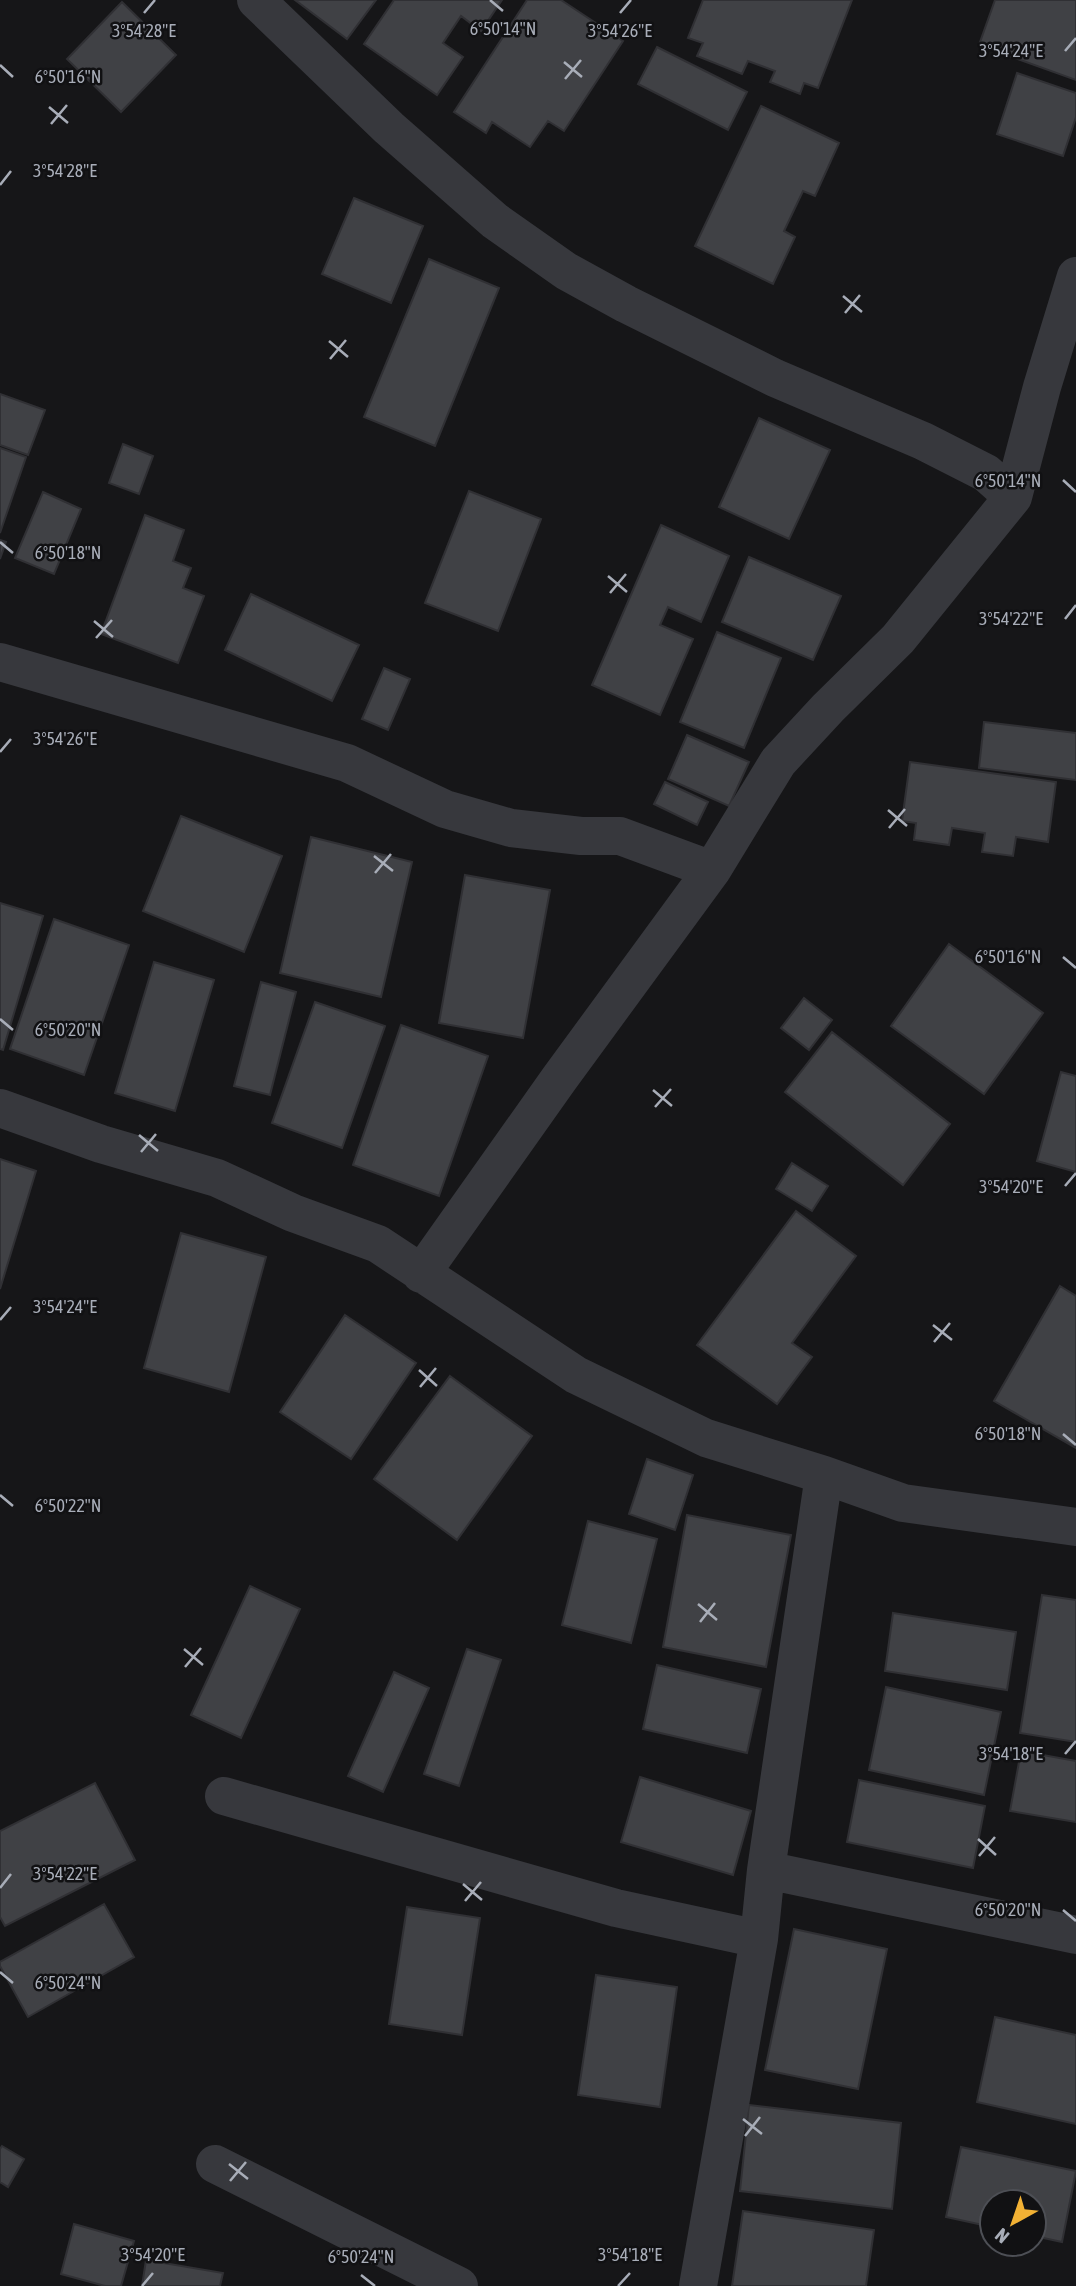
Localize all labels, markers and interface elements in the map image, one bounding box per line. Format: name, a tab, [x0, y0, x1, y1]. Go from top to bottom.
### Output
text: 6°50'14"N	[470, 18, 536, 39]
text: 3°54'28"E	[112, 20, 176, 41]
text: 3°54'26"E	[588, 20, 652, 41]
text: 3°54'24"E	[979, 40, 1043, 61]
text: 6°50'16"N	[35, 66, 101, 87]
text: 3°54'28"E	[33, 160, 97, 181]
text: 6°50'14"N	[975, 470, 1041, 491]
text: 6°50'18"N	[35, 542, 101, 563]
text: 3°54'22"E	[979, 608, 1043, 629]
text: 3°54'26"E	[33, 728, 97, 749]
text: 6°50'16"N	[975, 946, 1041, 967]
text: 6°50'20"N	[35, 1019, 101, 1040]
text: 3°54'20"E	[979, 1176, 1043, 1197]
text: 3°54'24"E	[33, 1296, 97, 1317]
text: 6°50'18"N	[975, 1423, 1041, 1444]
text: 6°50'22"N	[35, 1495, 101, 1516]
text: 3°54'18"E	[979, 1743, 1043, 1764]
text: 3°54'22"E	[33, 1863, 97, 1884]
text: 6°50'20"N	[975, 1899, 1041, 1920]
text: 6°50'24"N	[35, 1972, 101, 1993]
north arrow	[978, 2188, 1048, 2258]
text: N	[991, 2224, 1013, 2248]
text: 3°54'20"E	[121, 2244, 185, 2265]
text: 3°54'18"E	[598, 2244, 662, 2265]
text: 6°50'24"N	[328, 2246, 394, 2267]

